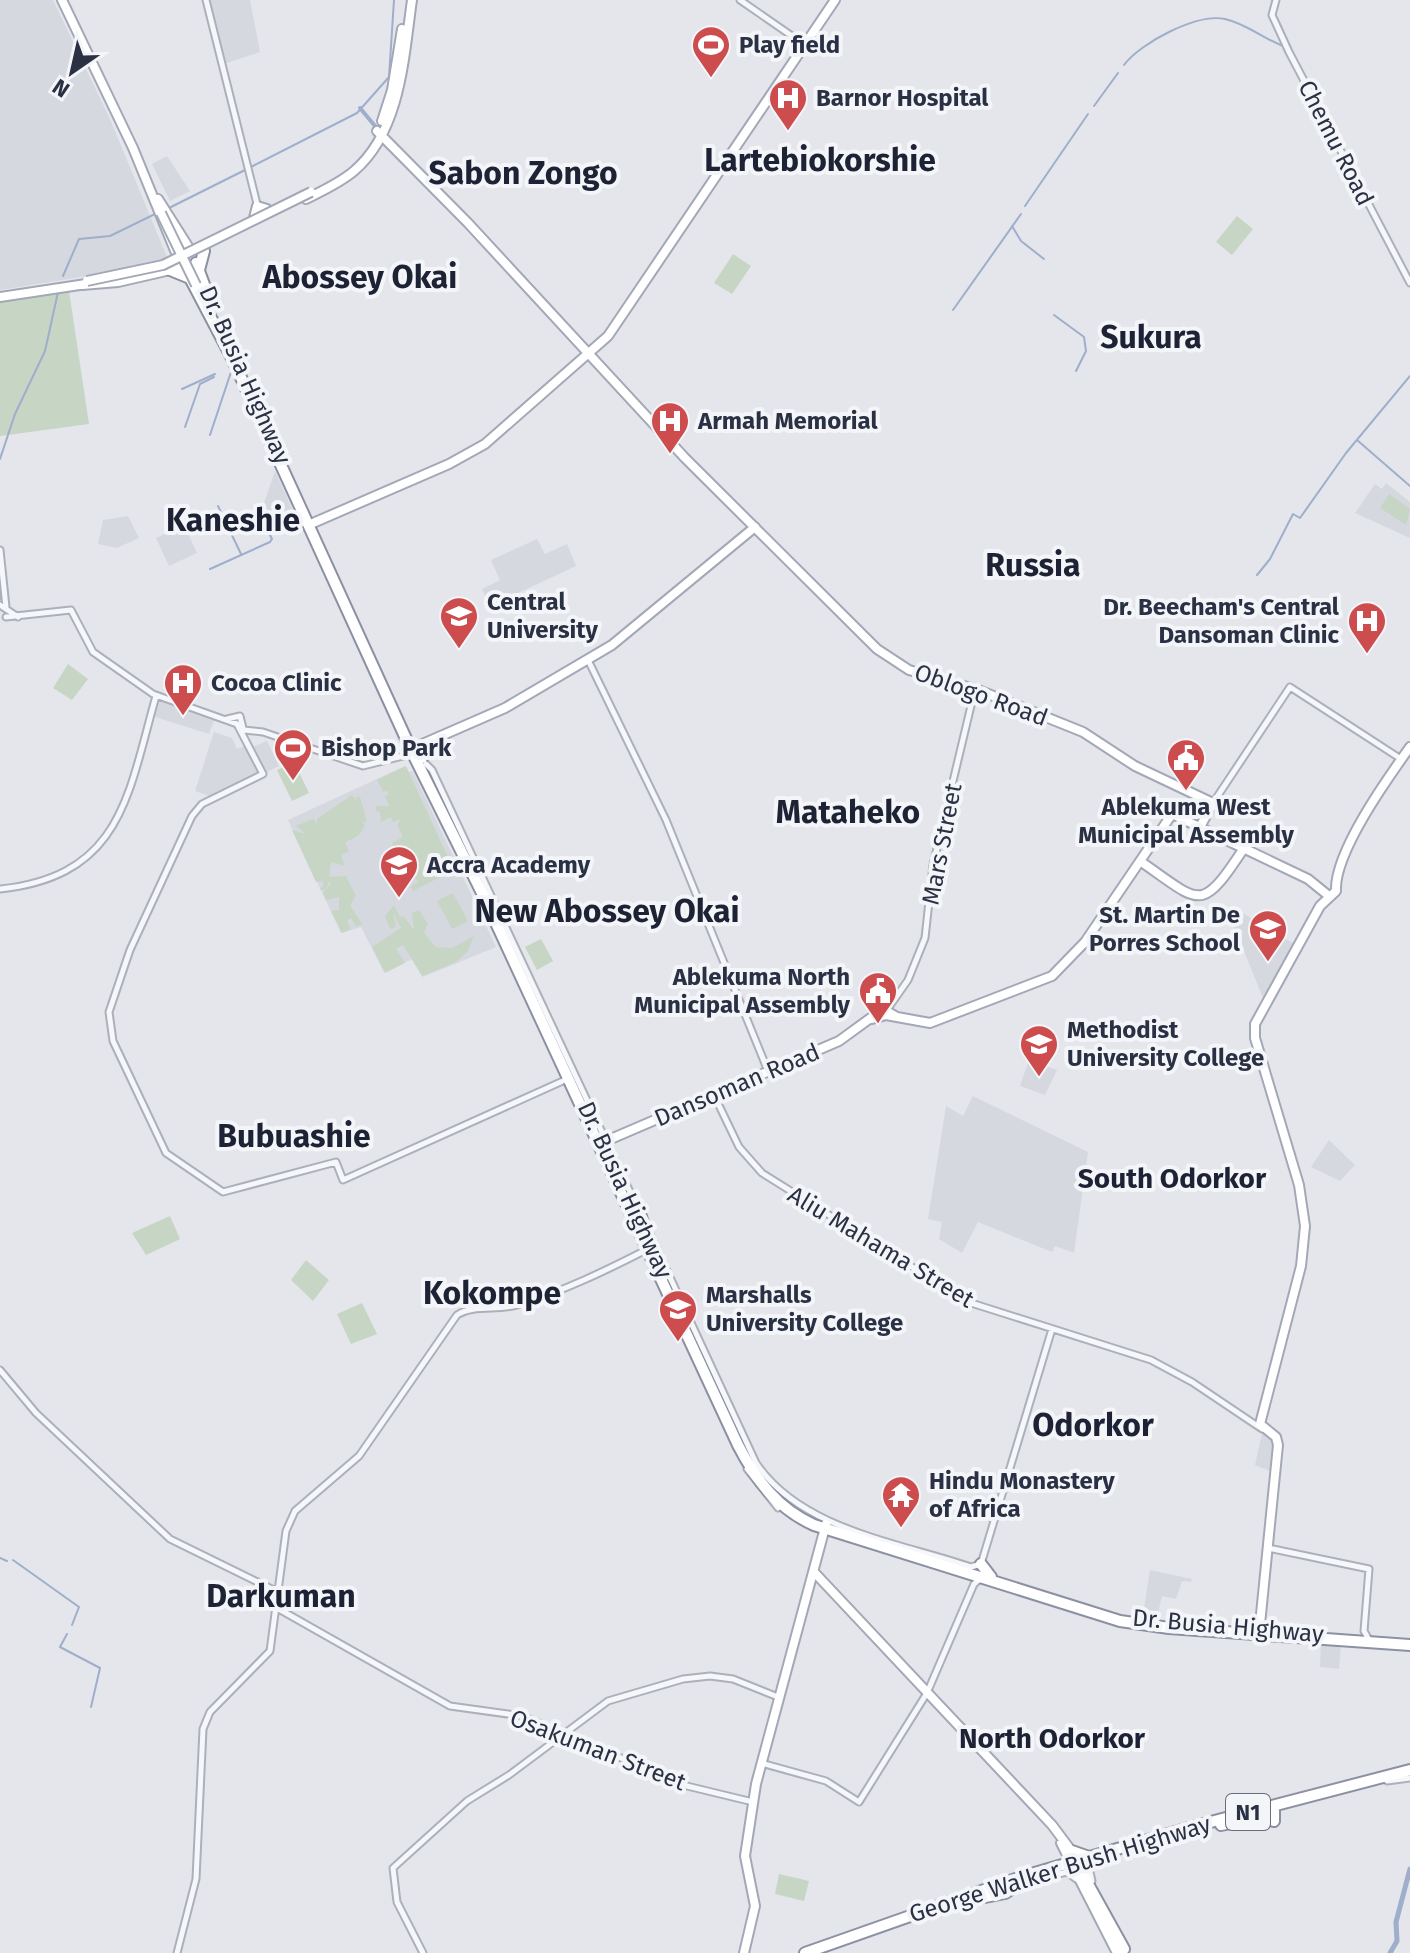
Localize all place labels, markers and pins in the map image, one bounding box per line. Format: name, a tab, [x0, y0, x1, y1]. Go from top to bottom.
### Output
sports icon: Play field	[690, 24, 732, 79]
place label: Play field	[739, 31, 840, 59]
hospital icon: Barnor Hospital	[767, 77, 809, 132]
place label: Barnor Hospital	[816, 84, 989, 112]
hospital icon: Armah Memorial	[649, 400, 691, 455]
place label: Armah Memorial	[697, 407, 878, 435]
place label: Central University	[487, 588, 598, 644]
place label: Dr. Beecham's Central Dansoman Clinic	[1103, 593, 1340, 649]
school or university icon: Central University	[438, 595, 480, 650]
hospital icon: Dr. Beecham's Central Dansoman Clinic	[1346, 600, 1388, 655]
hospital icon: Cocoa Clinic	[162, 662, 204, 717]
place label: Cocoa Clinic	[211, 669, 342, 697]
sports icon: Bishop Park	[272, 727, 314, 782]
place label: Bishop Park	[321, 734, 452, 762]
public building icon: Ablekuma West Municipal Assembly	[1165, 737, 1207, 792]
place label: Ablekuma West Municipal Assembly	[1078, 793, 1294, 849]
school or university icon: Accra Academy	[378, 844, 420, 899]
place label: Accra Academy	[426, 851, 591, 879]
place label: St. Martin De Porres School	[1089, 901, 1241, 957]
school or university icon: St. Martin De Porres School	[1247, 908, 1289, 963]
place label: Ablekuma North Municipal Assembly	[634, 963, 851, 1019]
public building icon: Ablekuma North Municipal Assembly	[857, 970, 899, 1025]
place label: Methodist University College	[1067, 1016, 1264, 1072]
school or university icon: Methodist University College	[1018, 1023, 1060, 1078]
place label: Marshalls University College	[706, 1281, 903, 1337]
school or university icon: Marshalls University College	[657, 1288, 699, 1343]
place label: Hindu Monastery of Africa	[929, 1467, 1115, 1523]
temple icon: Hindu Monastery of Africa	[880, 1474, 922, 1529]

